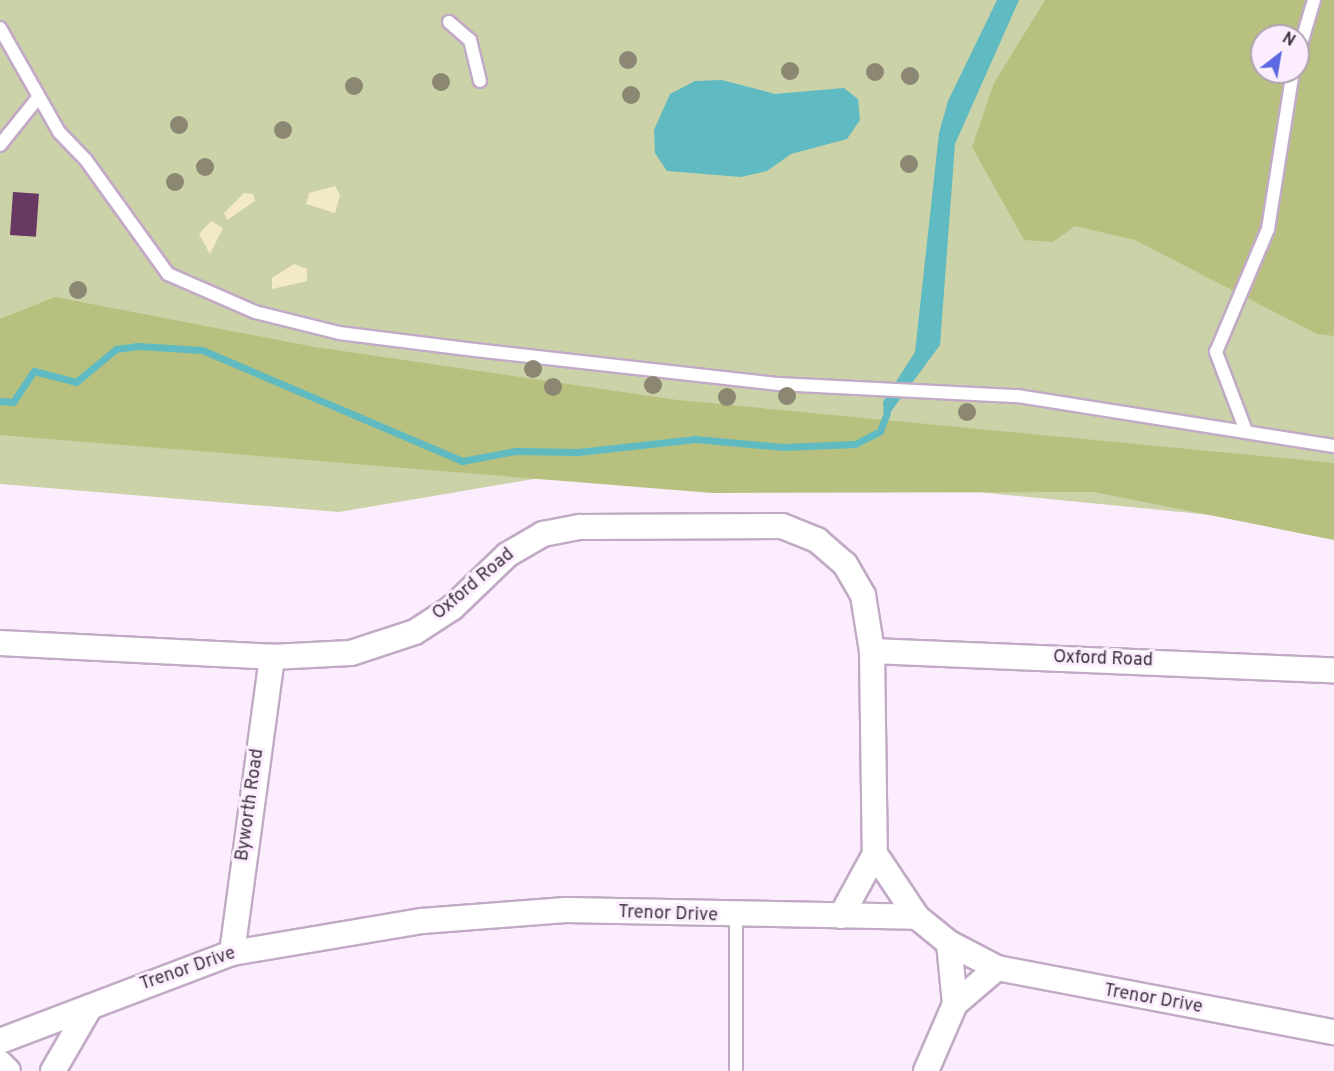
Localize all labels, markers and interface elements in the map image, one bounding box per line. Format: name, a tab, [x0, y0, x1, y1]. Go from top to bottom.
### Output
north arrow	[1250, 24, 1310, 84]
text: N	[1278, 29, 1298, 52]
street label: Oxford Road	[429, 545, 519, 625]
street label: Oxford Road	[1053, 647, 1153, 673]
street label: Byworth Road	[232, 747, 270, 863]
street label: Trenor Drive	[618, 902, 718, 928]
street label: Trenor Drive	[137, 944, 239, 996]
street label: Trenor Drive	[1102, 981, 1204, 1019]

